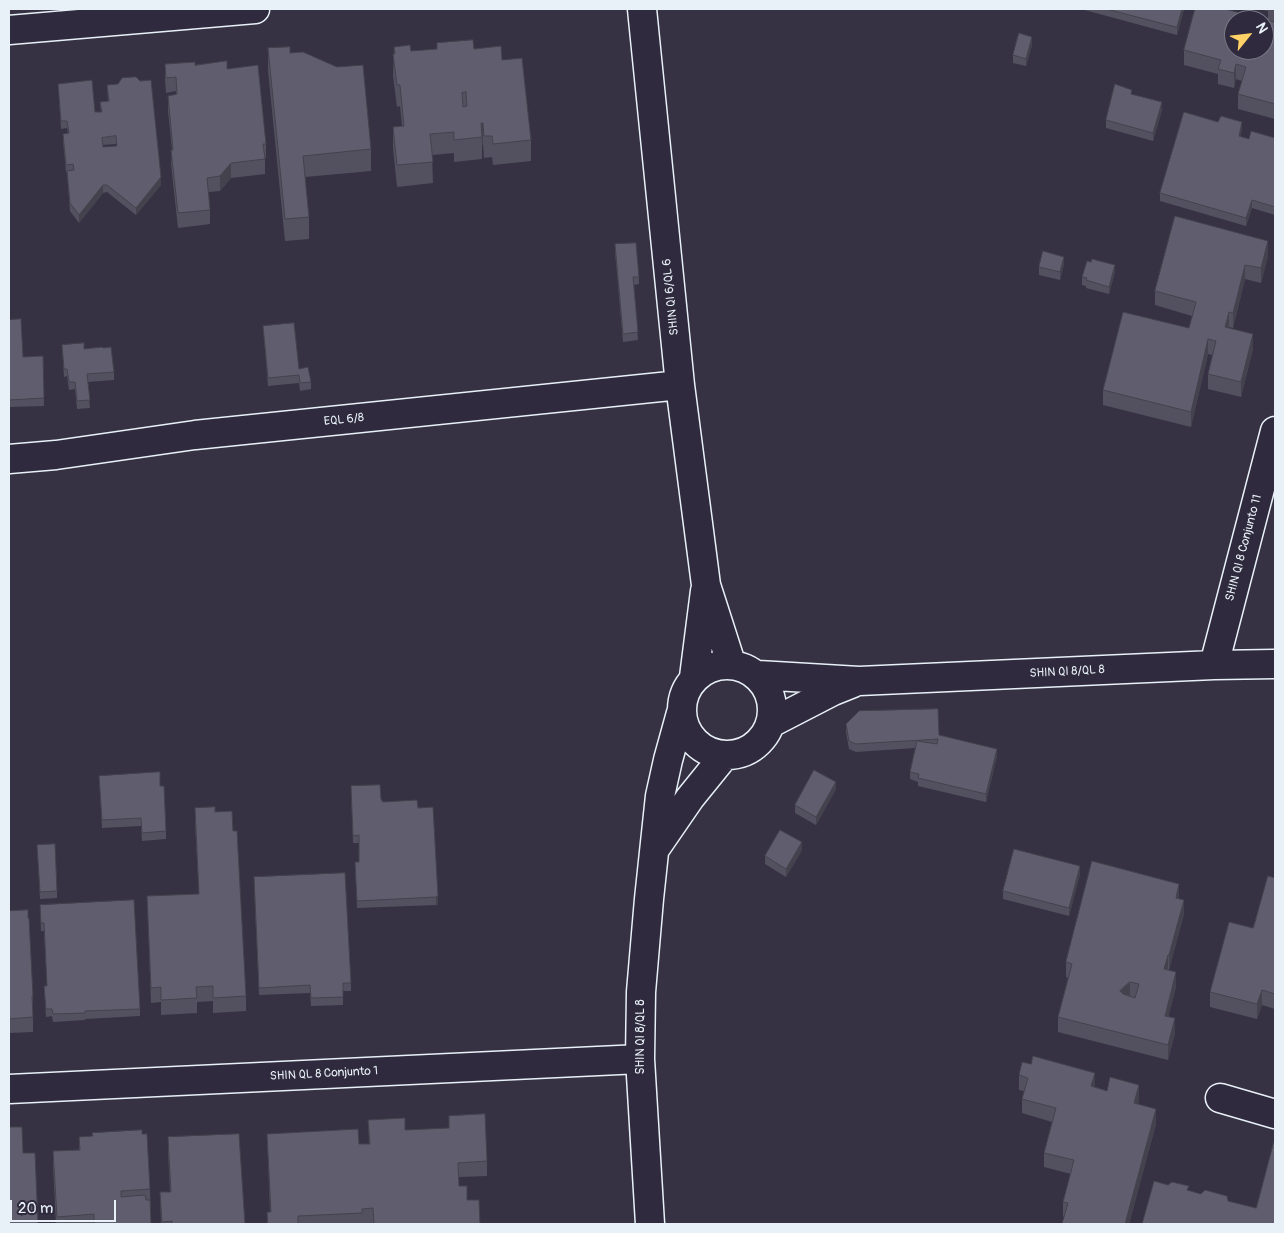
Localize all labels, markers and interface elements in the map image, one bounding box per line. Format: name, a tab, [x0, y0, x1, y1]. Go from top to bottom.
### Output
north arrow	[1224, 10, 1274, 60]
text: N	[1252, 20, 1271, 36]
street label: SHIN QI 6/QL 6	[660, 258, 682, 336]
street label: EQL 6/8	[323, 411, 365, 429]
street label: SHIN QI 8 Conjunto 11	[1223, 493, 1265, 603]
street label: SHIN QI 8/QL 8	[1029, 663, 1105, 681]
street label: SHIN QI 8/QL 8	[634, 999, 648, 1075]
street label: SHIN QL 8 Conjunto 1	[270, 1064, 378, 1084]
scale bar	[12, 1190, 119, 1222]
text: 20 m	[18, 1199, 53, 1218]

